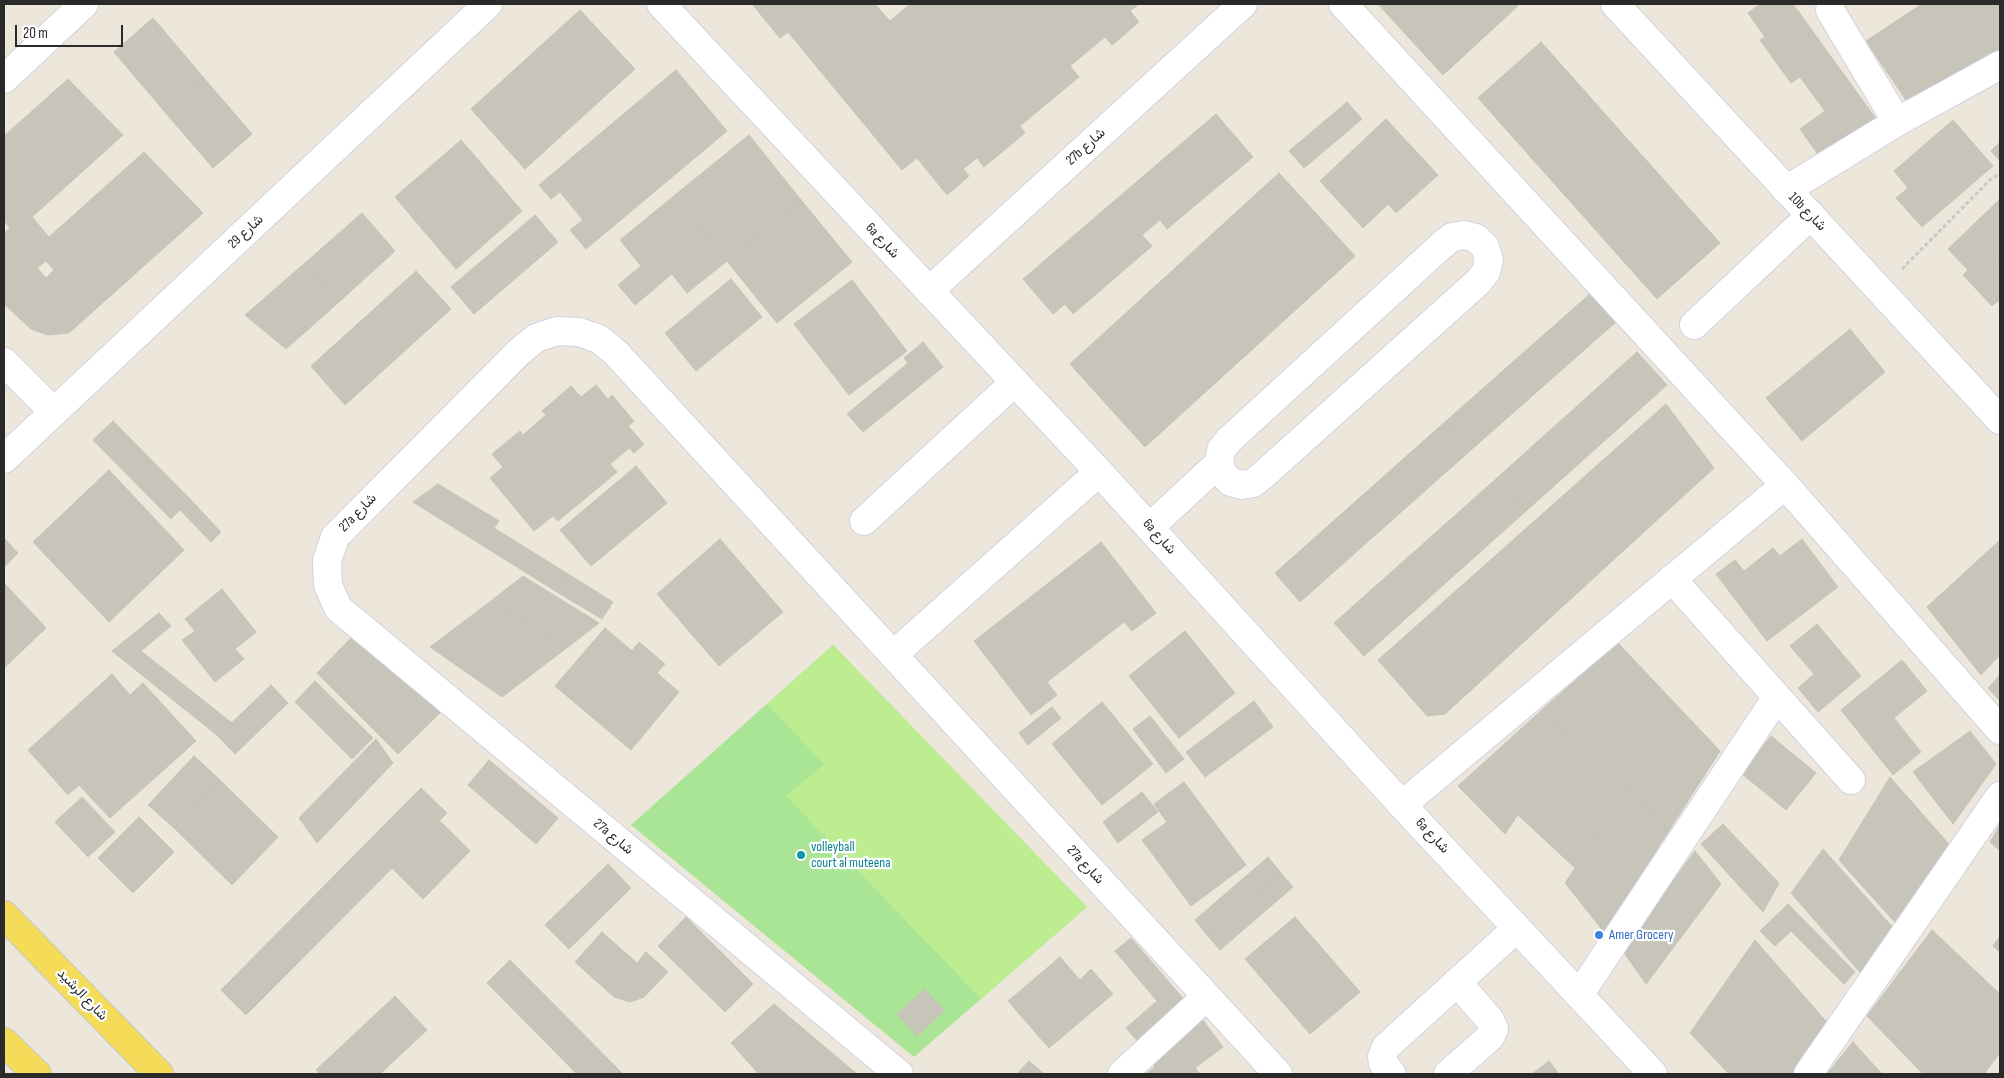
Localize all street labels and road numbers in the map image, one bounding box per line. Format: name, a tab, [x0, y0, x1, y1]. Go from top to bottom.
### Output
street label: 27b شارع	[1063, 125, 1109, 169]
street label: 10b شارع	[1785, 189, 1829, 235]
street label: شارع 29	[225, 211, 267, 253]
street label: 6a شارع	[862, 220, 902, 262]
street label: 27a شارع	[336, 490, 380, 536]
street label: 6a شارع	[1139, 516, 1179, 558]
street label: 27a شارع	[590, 815, 636, 859]
street label: 6a شارع	[1412, 815, 1452, 857]
street label: 27a شارع	[1063, 842, 1107, 888]
street label: شارع الرشيد	[53, 966, 111, 1024]

